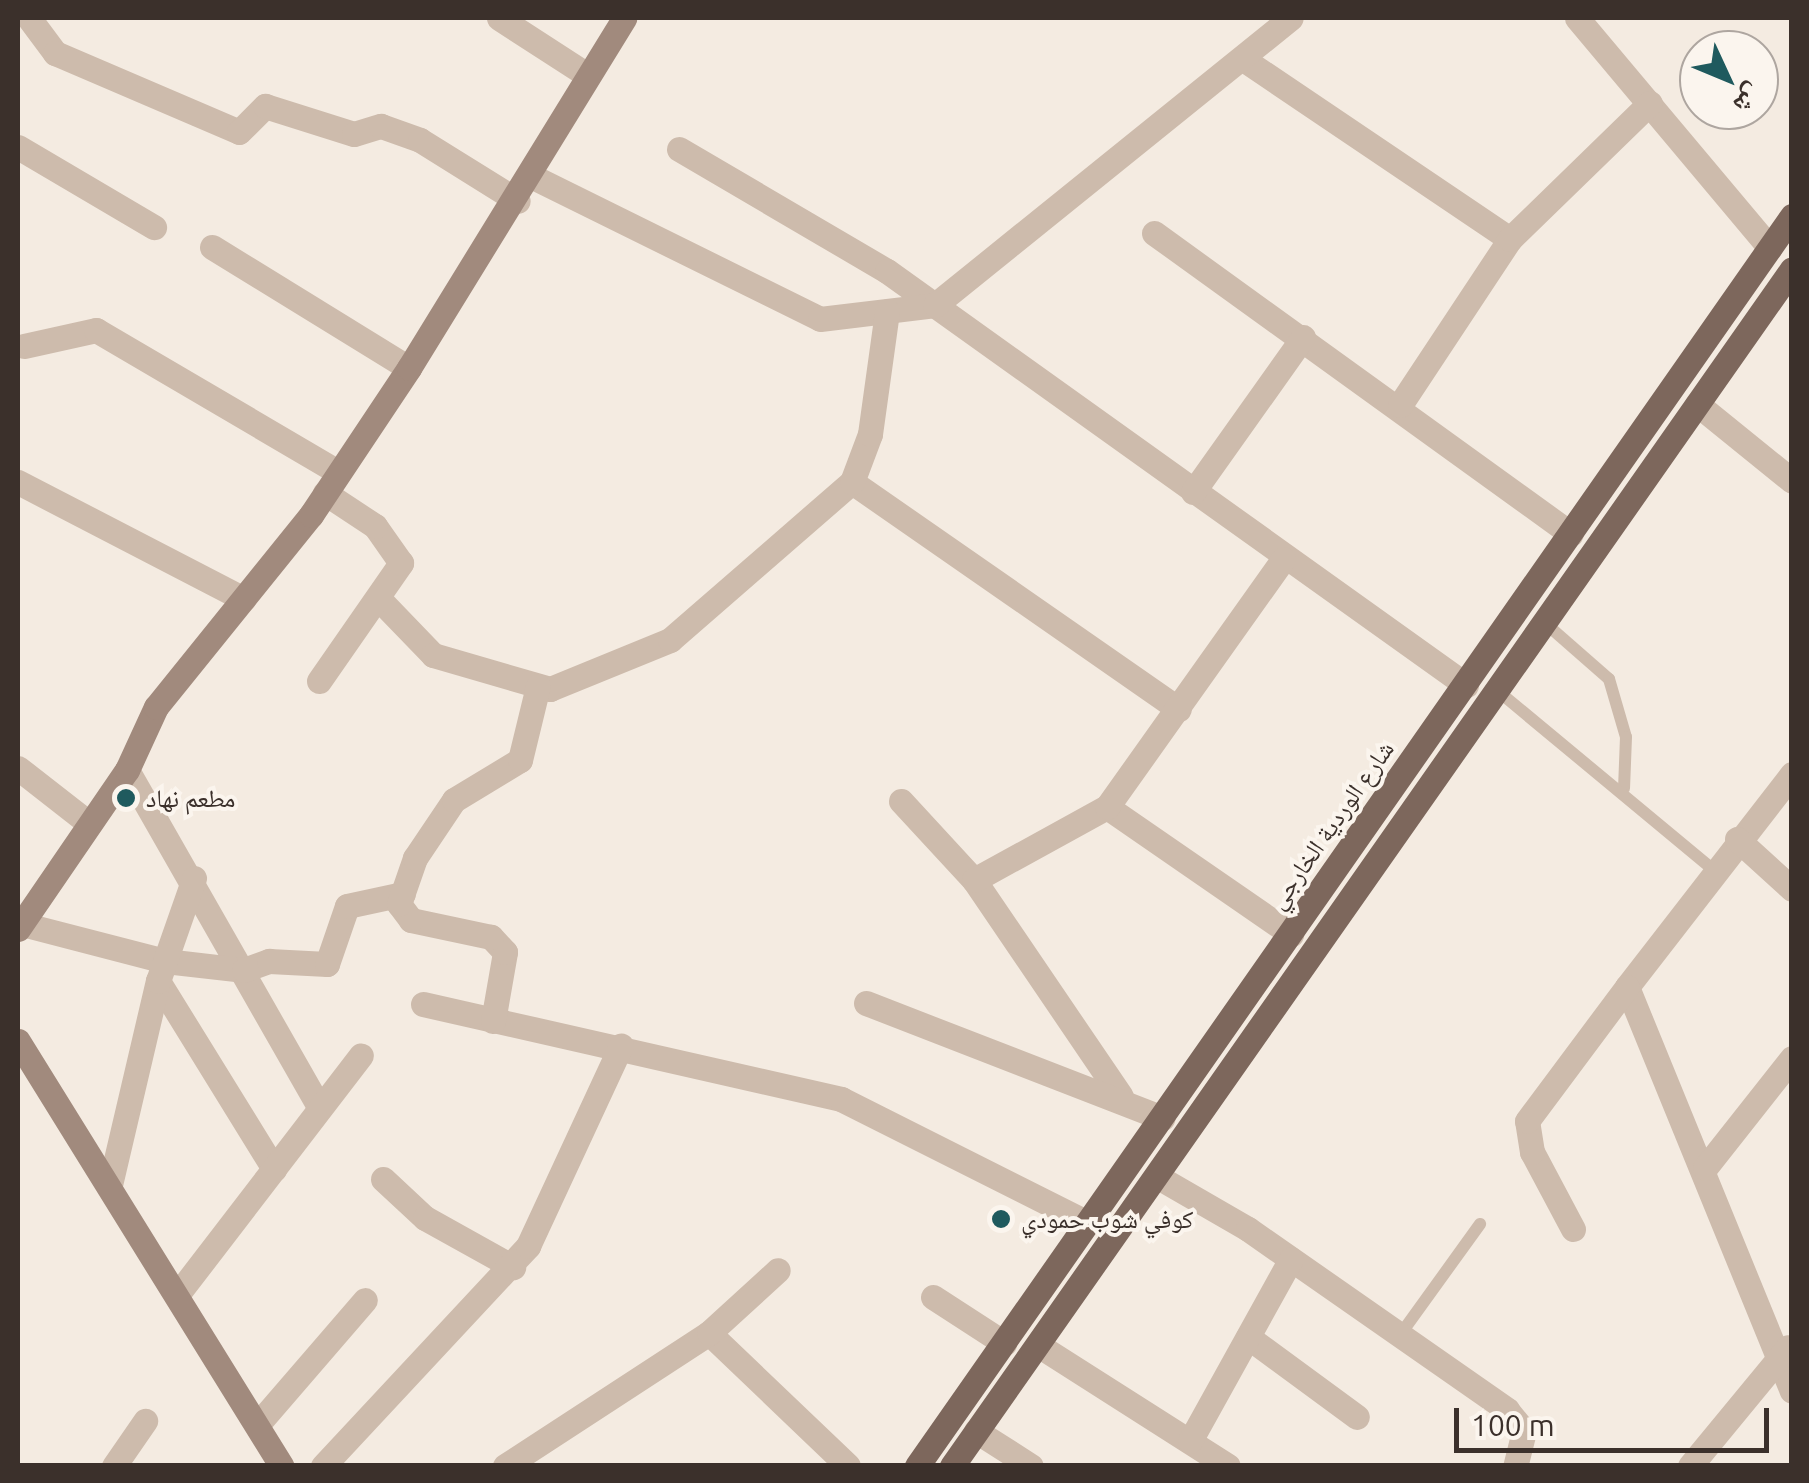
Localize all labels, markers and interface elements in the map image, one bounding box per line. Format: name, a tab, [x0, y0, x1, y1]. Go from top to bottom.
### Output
north arrow	[1679, 30, 1779, 130]
text: ش	[1728, 78, 1771, 121]
street label: شارع الوردية الخارجي	[1262, 735, 1400, 915]
place label: مطعم نهاد	[146, 783, 235, 813]
marker: مطعم نهاد	[115, 787, 137, 809]
place label: كوفي شوب حمودي	[1021, 1204, 1193, 1234]
marker: كوفي شوب حمودي	[990, 1208, 1012, 1230]
scale bar	[1459, 1388, 1774, 1450]
text: 100 m	[1471, 1408, 1555, 1442]

